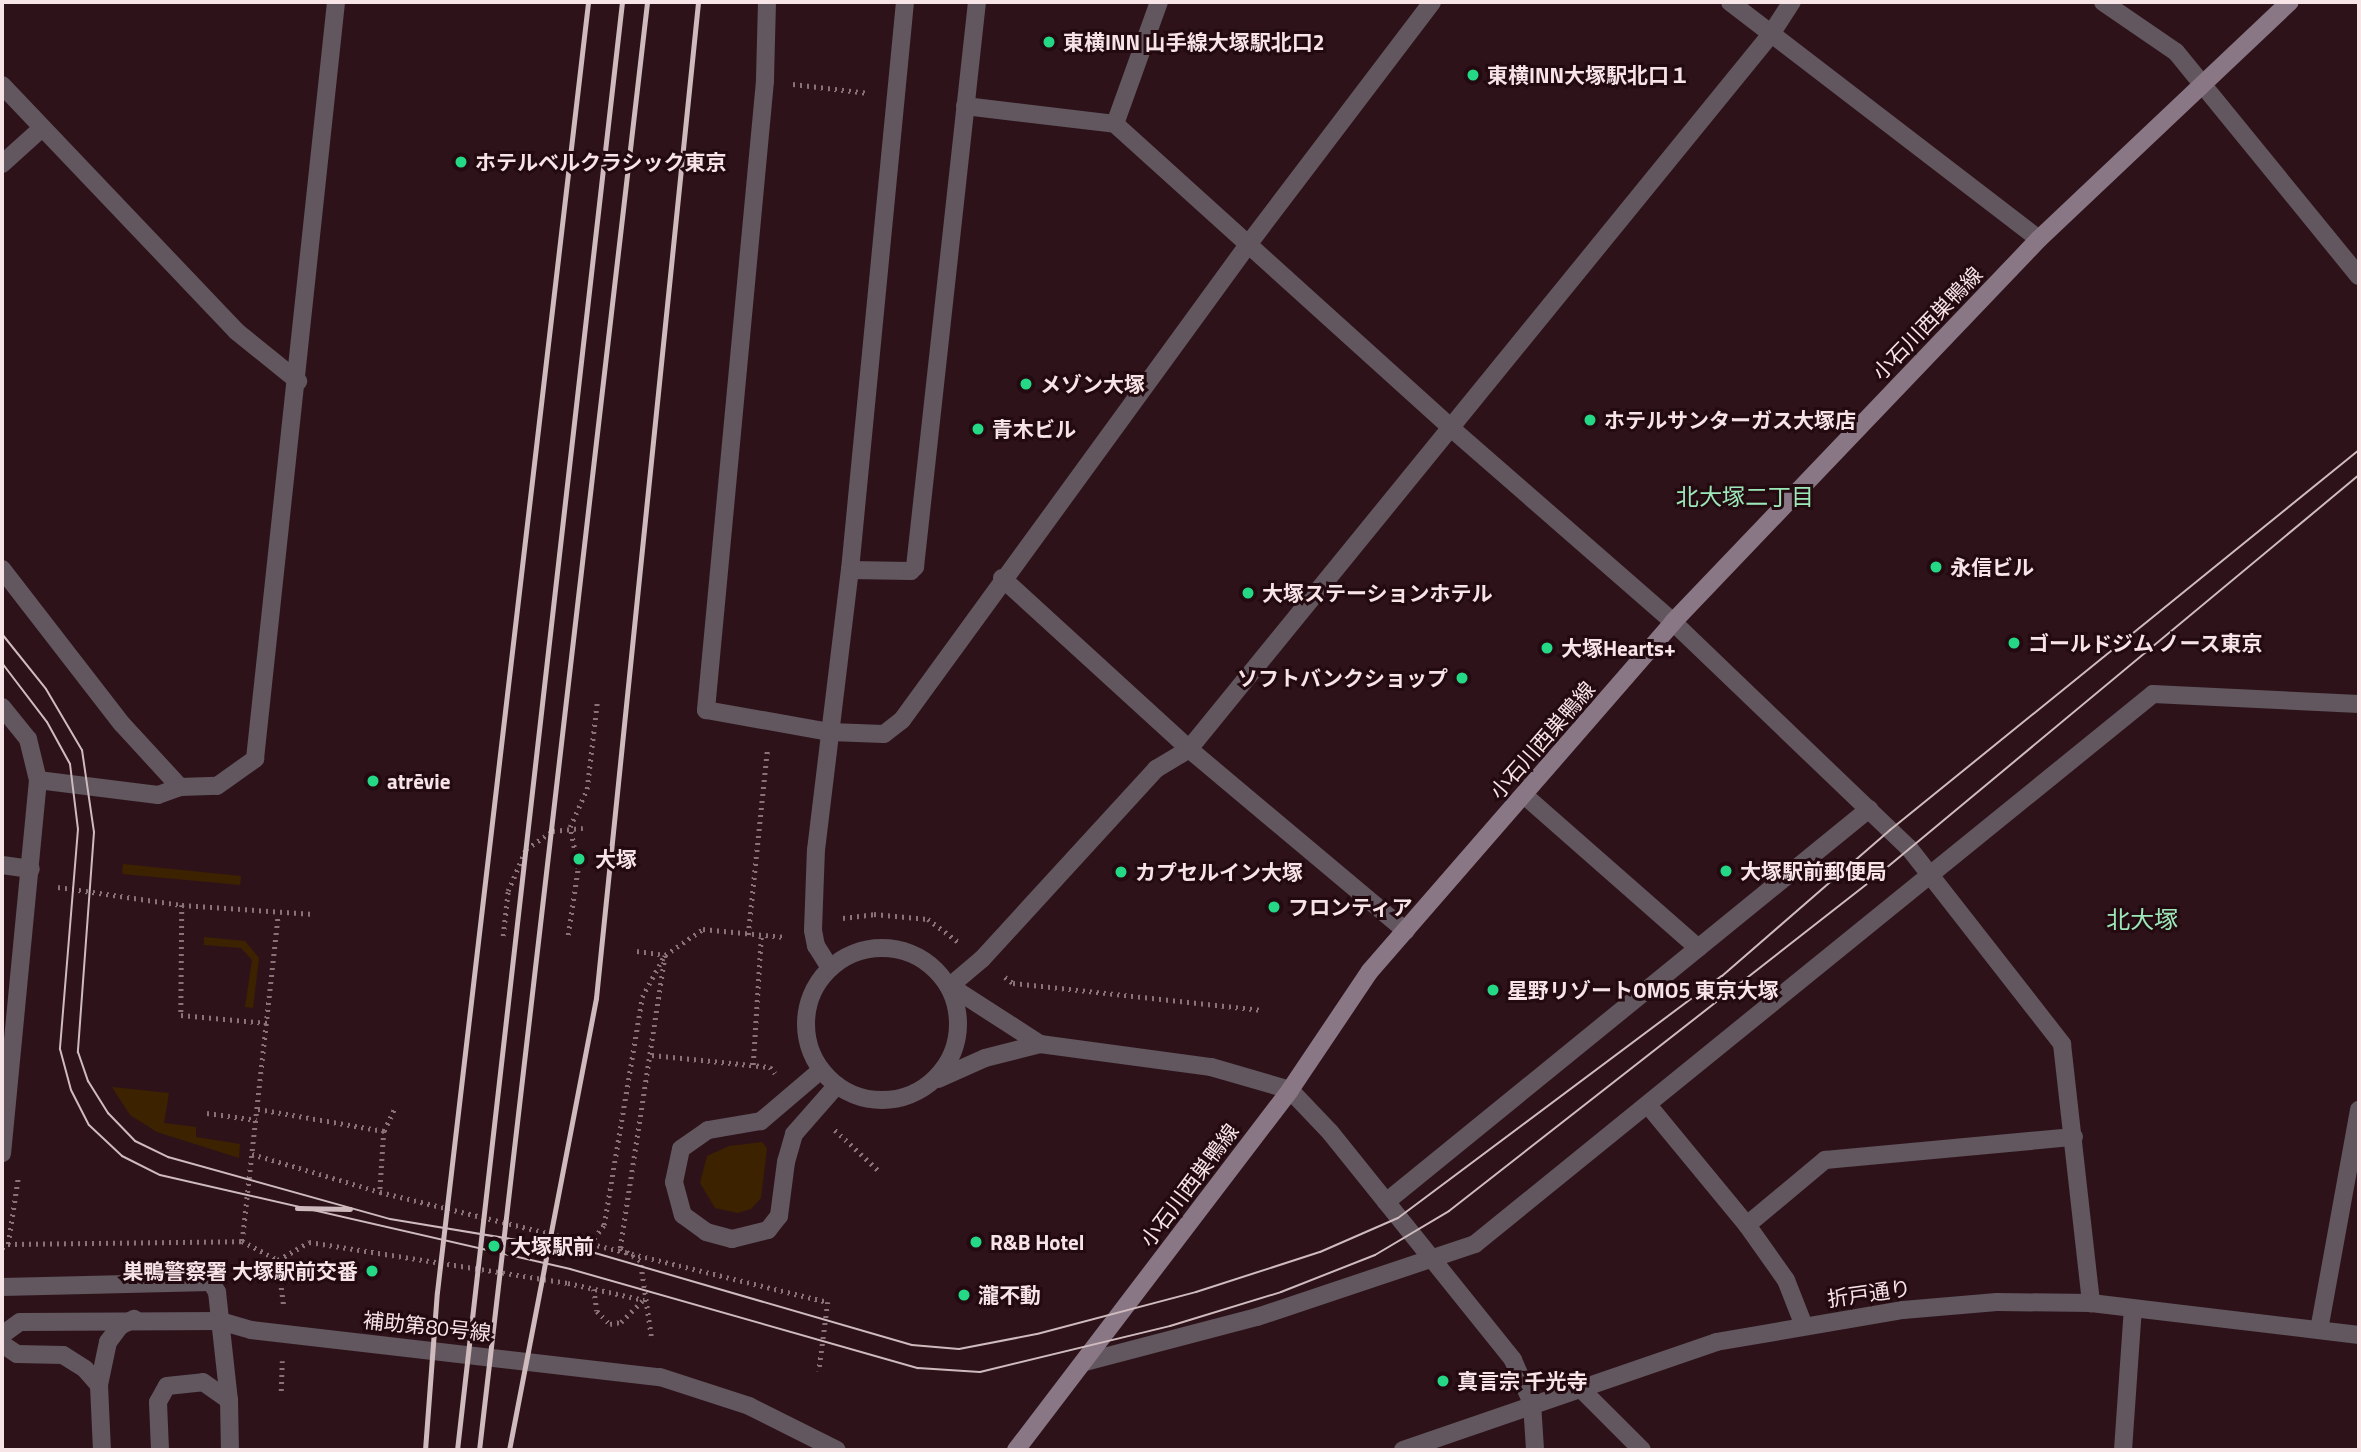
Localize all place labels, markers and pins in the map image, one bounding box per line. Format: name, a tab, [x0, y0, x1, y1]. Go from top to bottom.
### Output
place label: 東横INN 山手線大塚駅北口2	[1063, 29, 1324, 55]
marker: 東横INN 山手線大塚駅北口2	[1041, 34, 1057, 50]
place label: 東横INN大塚駅北口１	[1487, 62, 1690, 88]
marker: 東横INN大塚駅北口１	[1465, 67, 1481, 83]
place label: ホテルベルクラシック東京	[475, 149, 727, 175]
marker: ホテルベルクラシック東京	[453, 154, 469, 170]
place label: メゾン大塚	[1040, 371, 1145, 397]
marker: メゾン大塚	[1018, 376, 1034, 392]
place label: ホテルサンターガス大塚店	[1604, 407, 1856, 433]
marker: ホテルサンターガス大塚店	[1582, 412, 1598, 428]
place label: 青木ビル	[992, 416, 1076, 442]
marker: 青木ビル	[970, 421, 986, 437]
place label: 永信ビル	[1950, 554, 2034, 580]
marker: 永信ビル	[1928, 559, 1944, 575]
place label: 大塚ステーションホテル	[1262, 580, 1493, 606]
marker: 大塚ステーションホテル	[1240, 585, 1256, 601]
place label: ゴールドジム ノース東京	[2028, 630, 2264, 656]
place label: 大塚Hearts+	[1561, 635, 1676, 661]
marker: ゴールドジム ノース東京	[2006, 635, 2022, 651]
marker: 大塚Hearts+	[1539, 640, 1555, 656]
place label: ソフトバンクショップ	[1238, 665, 1448, 691]
marker: ソフトバンクショップ	[1454, 670, 1470, 686]
place label: atrēvie	[387, 768, 450, 794]
marker: atrēvie	[365, 773, 381, 789]
place label: 大塚	[595, 846, 637, 872]
marker: 大塚	[569, 849, 589, 869]
place label: 大塚駅前郵便局	[1740, 858, 1887, 884]
place label: カプセルイン大塚	[1135, 859, 1303, 885]
marker: 大塚駅前郵便局	[1718, 863, 1734, 879]
marker: カプセルイン大塚	[1113, 864, 1129, 880]
place label: フロンティア	[1288, 894, 1414, 920]
marker: フロンティア	[1266, 899, 1282, 915]
place label: 星野リゾートOMO5 東京大塚	[1507, 977, 1779, 1003]
marker: 星野リゾートOMO5 東京大塚	[1485, 982, 1501, 998]
place label: R&B Hotel	[990, 1229, 1084, 1255]
place label: 大塚駅前	[510, 1233, 594, 1259]
marker: R&B Hotel	[968, 1234, 984, 1250]
marker: 大塚駅前	[484, 1236, 504, 1256]
place label: 巣鴨警察署 大塚駅前交番	[122, 1258, 358, 1284]
marker: 巣鴨警察署 大塚駅前交番	[364, 1263, 380, 1279]
place label: 瀧不動	[978, 1282, 1041, 1308]
marker: 瀧不動	[956, 1287, 972, 1303]
place label: 真言宗 千光寺	[1457, 1368, 1588, 1394]
marker: 真言宗 千光寺	[1435, 1373, 1451, 1389]

